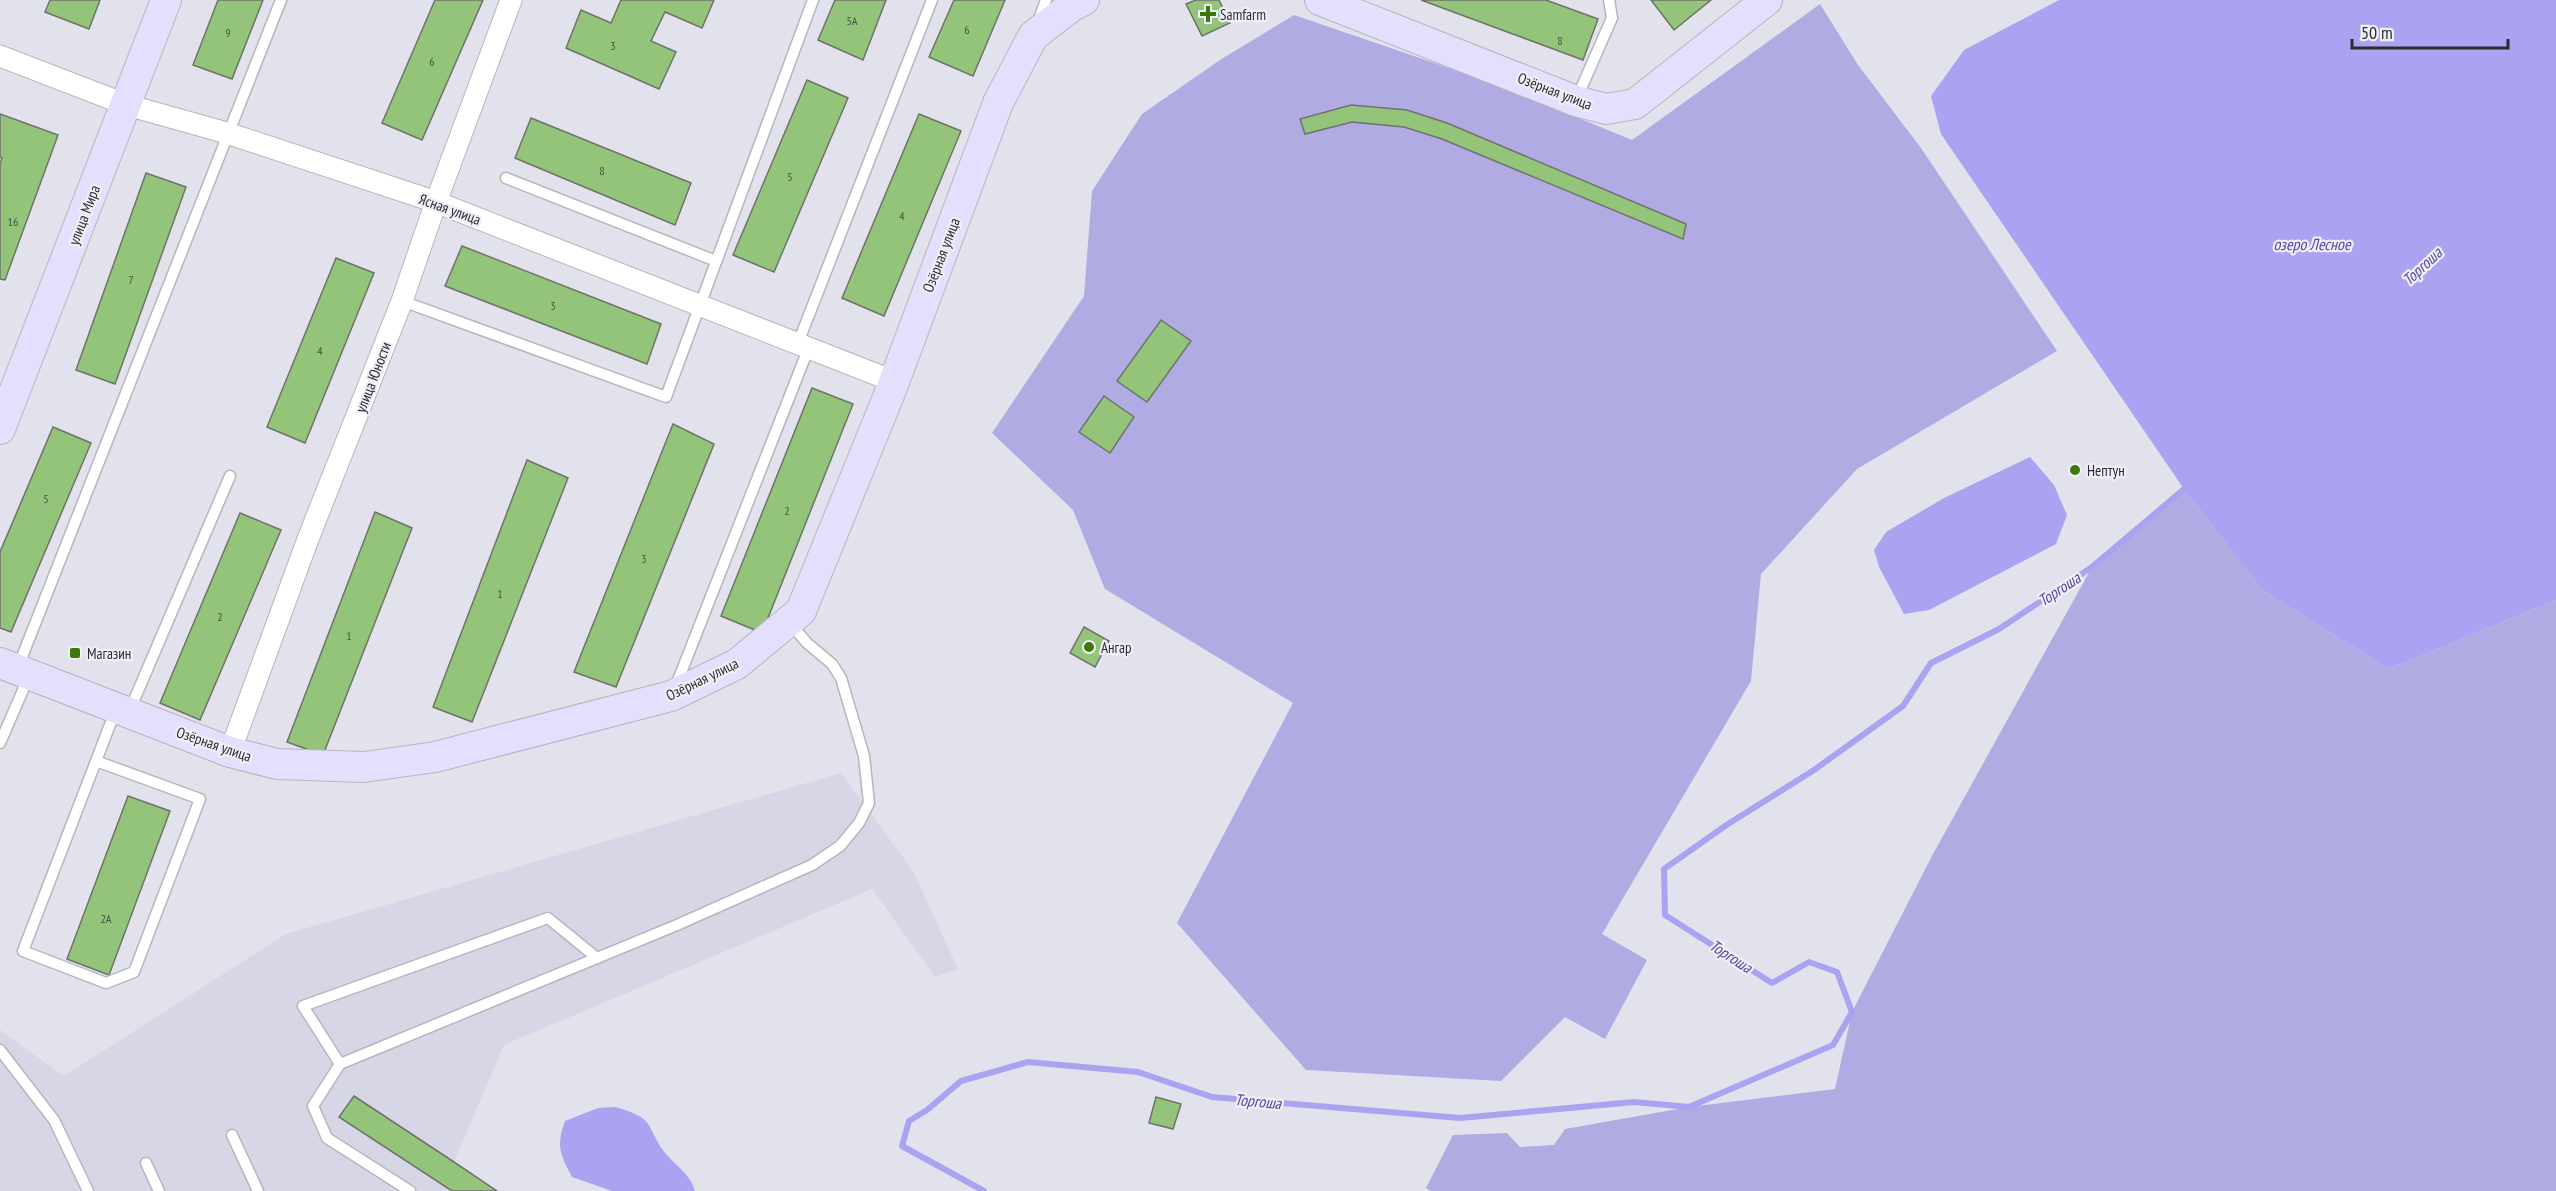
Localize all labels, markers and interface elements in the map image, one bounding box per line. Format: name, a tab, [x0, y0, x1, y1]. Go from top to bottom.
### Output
place label: Samfarm	[1220, 5, 1266, 24]
marker: Samfarm	[1201, 7, 1215, 21]
scale bar	[2352, 12, 2508, 50]
house number: 5А	[846, 13, 858, 28]
text: 50 m	[2361, 21, 2393, 44]
house number: 6	[964, 22, 970, 37]
house number: 9	[225, 25, 231, 40]
house number: 8	[1557, 33, 1563, 48]
house number: 3	[610, 38, 616, 53]
house number: 6	[429, 54, 435, 69]
street label: Озёрная улица	[1515, 68, 1595, 114]
house number: 8	[599, 163, 605, 178]
house number: 5	[787, 169, 793, 184]
street label: улица Мира	[64, 182, 104, 248]
street label: Ясная улица	[416, 189, 484, 229]
house number: 4	[899, 208, 905, 223]
house number: 16	[8, 214, 18, 229]
street label: Озёрная улица	[918, 215, 964, 295]
water label: озеро Лесное	[2273, 234, 2352, 254]
water label: Торгоша	[2398, 242, 2447, 289]
house number: 7	[128, 272, 134, 287]
house number: 3	[550, 298, 556, 313]
street label: улица Юности	[351, 339, 395, 415]
house number: 4	[317, 343, 323, 358]
place label: Нептун	[2087, 461, 2125, 480]
marker: Нептун	[2068, 463, 2082, 477]
house number: 5	[43, 491, 49, 506]
house number: 2	[784, 503, 790, 518]
house number: 3	[641, 551, 647, 566]
water label: Торгоша	[2034, 567, 2085, 610]
house number: 1	[497, 586, 503, 601]
house number: 2	[217, 609, 223, 624]
house number: 1	[346, 628, 352, 643]
place label: Ангар	[1101, 638, 1132, 657]
marker: Ангар	[1082, 640, 1096, 654]
place label: Магазин	[87, 644, 131, 663]
marker: Магазин	[68, 646, 82, 660]
street label: Озёрная улица	[663, 653, 741, 705]
street label: Озёрная улица	[174, 722, 254, 766]
house number: 2А	[100, 911, 112, 926]
water label: Торгоша	[1706, 935, 1757, 978]
water label: Торгоша	[1234, 1089, 1284, 1113]

